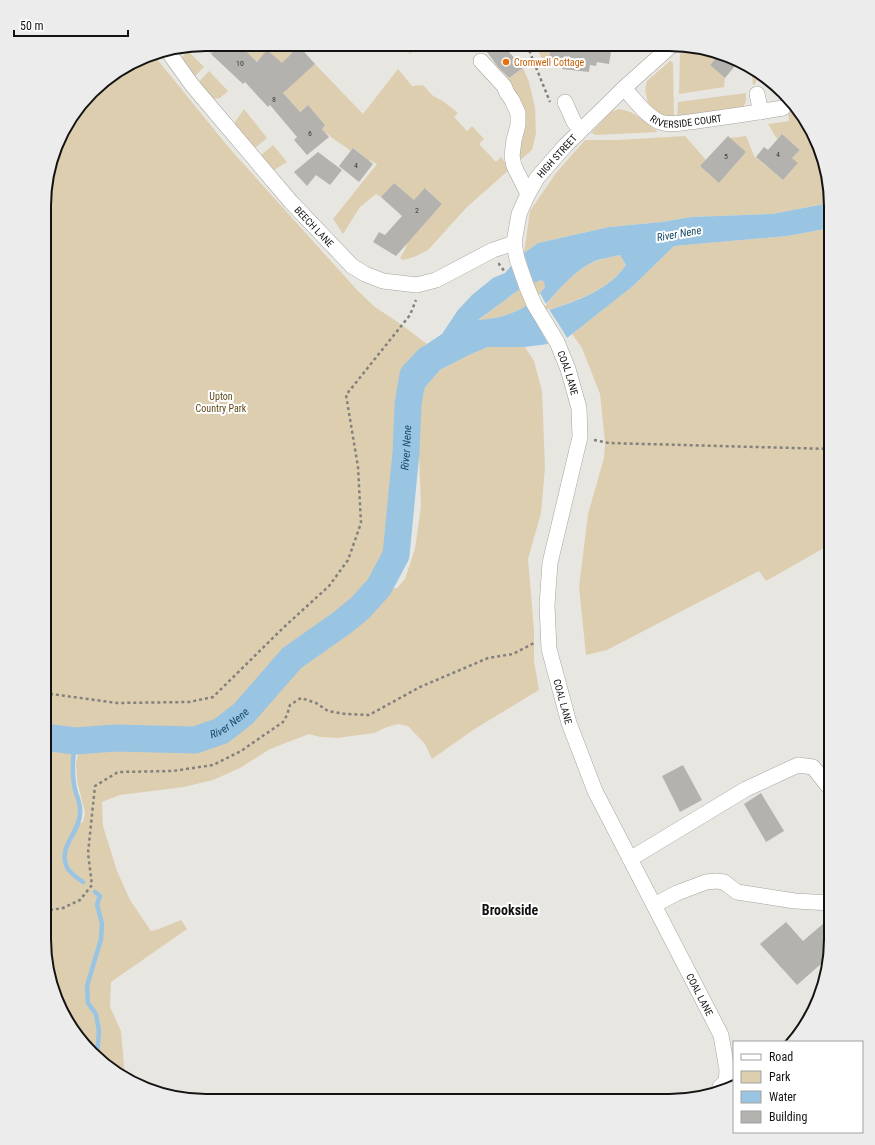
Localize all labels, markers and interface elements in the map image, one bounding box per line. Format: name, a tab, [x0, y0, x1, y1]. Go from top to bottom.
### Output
scale bar	[14, 12, 128, 38]
text: 50 m	[20, 19, 44, 33]
marker: Cromwell Cottage	[501, 57, 511, 67]
place label: Cromwell Cottage	[514, 57, 585, 68]
house number: 10	[236, 59, 244, 68]
house number: 8	[272, 95, 276, 104]
street label: RIVERSIDE COURT	[649, 112, 722, 129]
house number: 6	[308, 129, 312, 138]
street label: HIGH STREET	[535, 132, 579, 180]
house number: 4	[776, 150, 780, 159]
house number: 5	[724, 152, 728, 161]
house number: 4	[354, 161, 358, 170]
street label: BEECH LANE	[293, 204, 336, 249]
house number: 2	[415, 206, 419, 215]
water label: River Nene	[656, 224, 702, 244]
street label: COAL LANE	[556, 349, 581, 396]
park label: Upton Country Park	[196, 391, 247, 414]
water label: River Nene	[398, 425, 414, 471]
street label: COAL LANE	[552, 678, 575, 725]
water label: River Nene	[208, 705, 252, 741]
district label: Brookside	[482, 902, 538, 918]
street label: COAL LANE	[685, 971, 716, 1018]
legend	[733, 1041, 863, 1133]
text: Road	[769, 1050, 793, 1064]
text: Park	[769, 1070, 791, 1084]
text: Water	[769, 1090, 797, 1104]
text: Building	[769, 1110, 807, 1124]

